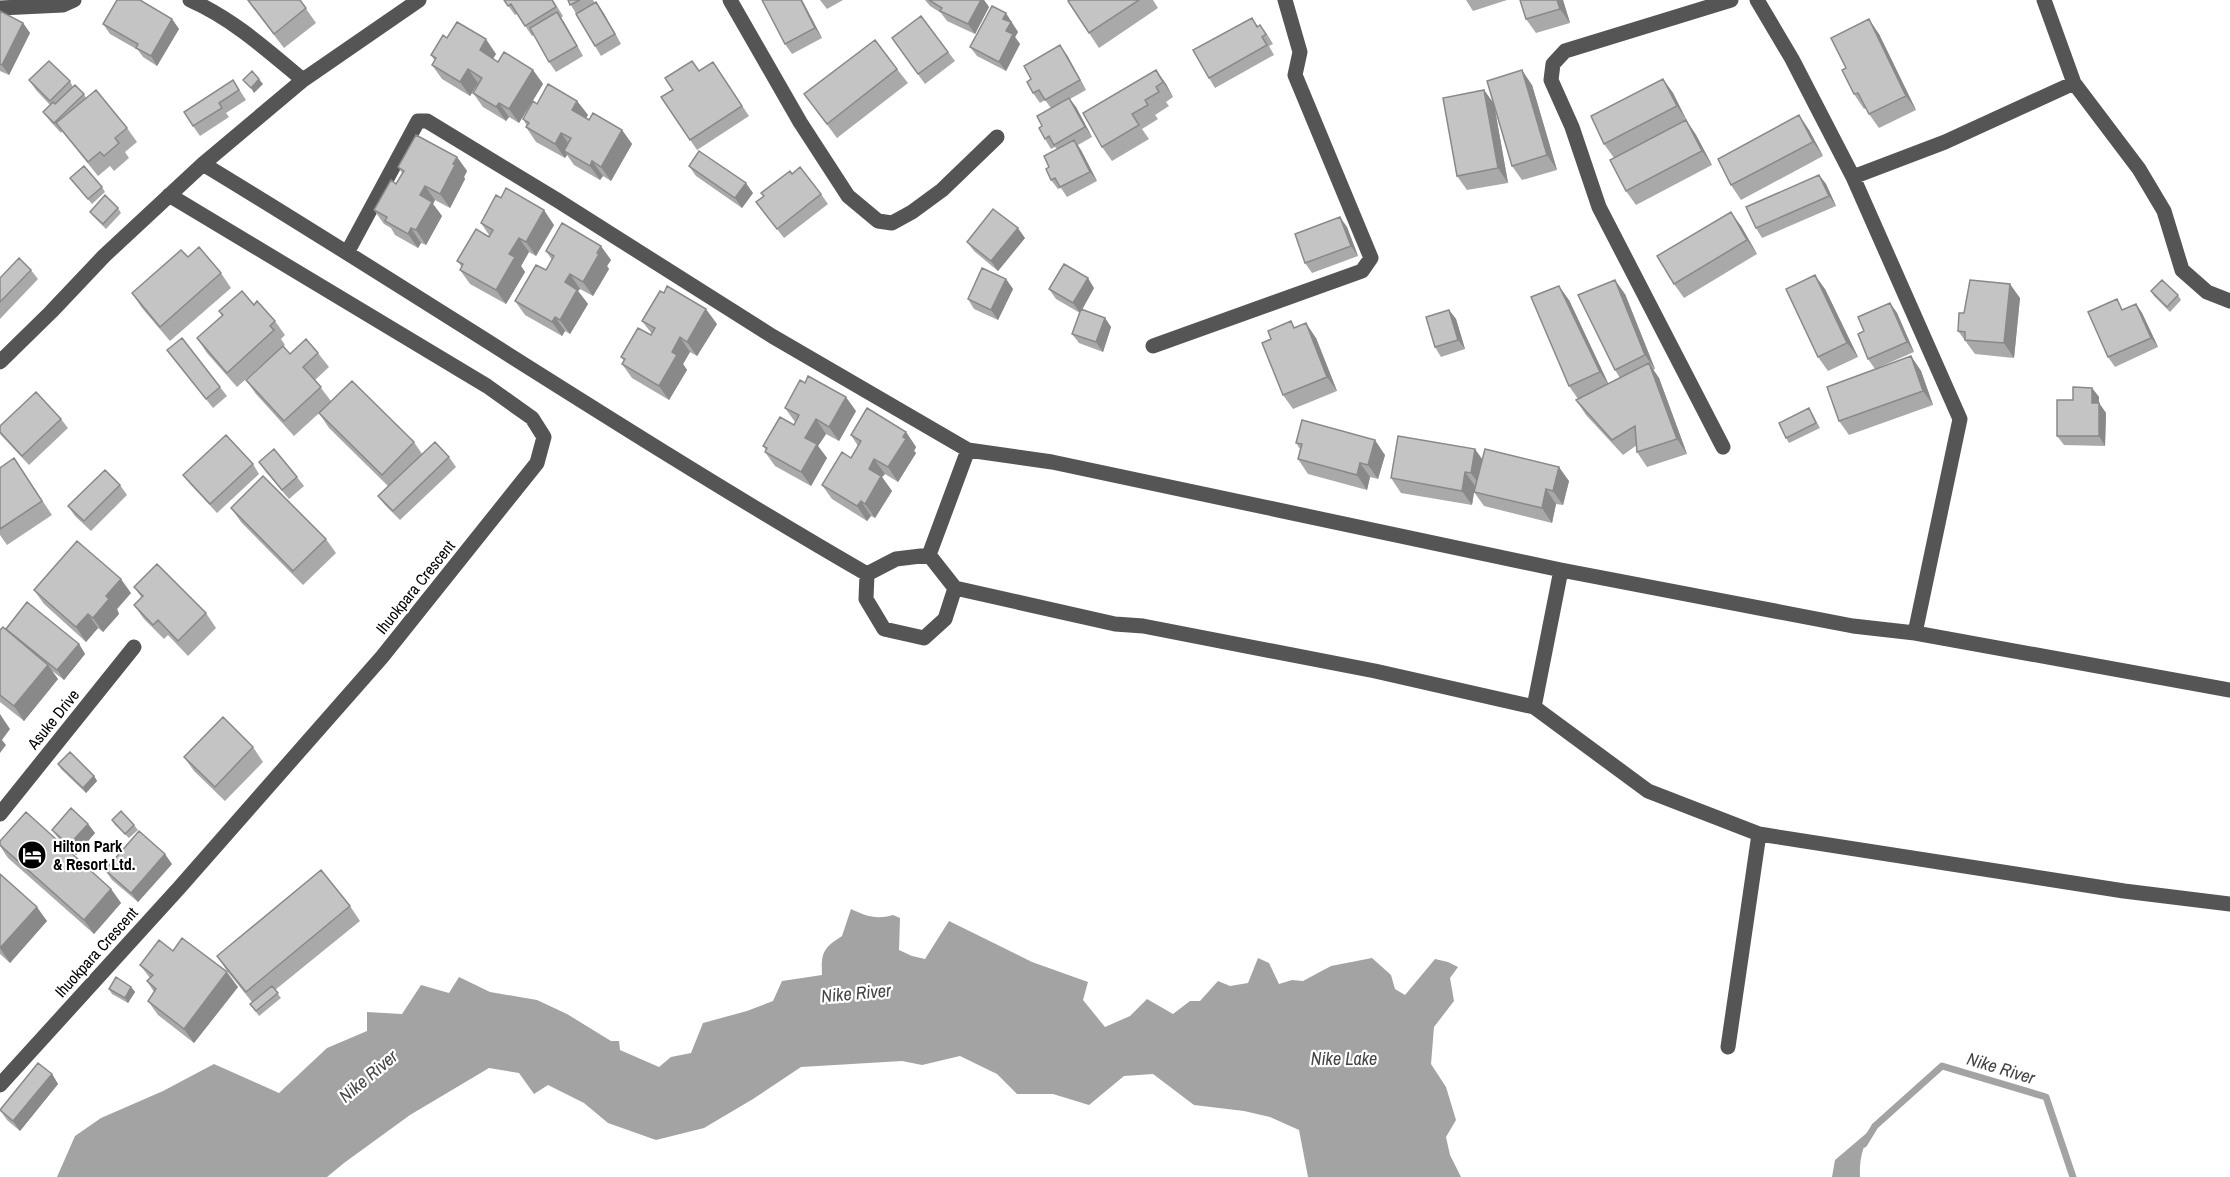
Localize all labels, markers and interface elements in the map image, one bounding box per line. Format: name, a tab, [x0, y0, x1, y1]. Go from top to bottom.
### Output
street label: Ihuokpara Crescent	[370, 535, 460, 638]
street label: Asuke Drive	[21, 684, 84, 754]
place label: Hilton Park & Resort Ltd.	[53, 835, 135, 875]
hotel icon: Hilton Park & Resort Ltd.	[16, 839, 48, 871]
street label: Ihuokpara Crescent	[50, 902, 143, 1002]
water label: Nike River	[820, 977, 893, 1008]
water label: Nike River	[333, 1043, 404, 1108]
water label: Nike Lake	[1311, 1046, 1377, 1071]
water label: Nike River	[1964, 1046, 2039, 1090]

